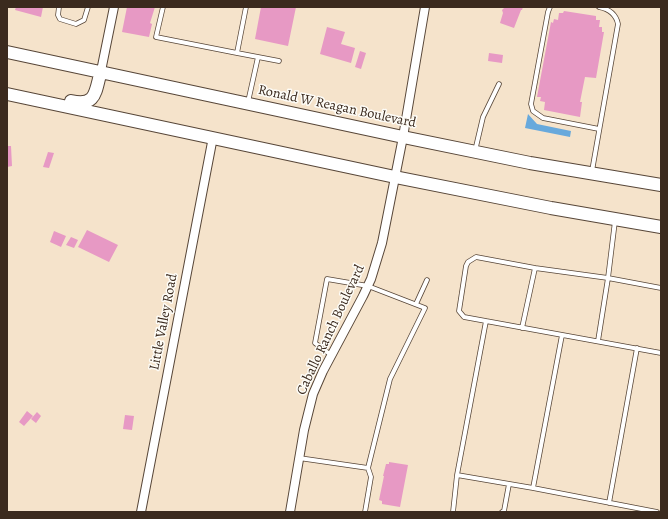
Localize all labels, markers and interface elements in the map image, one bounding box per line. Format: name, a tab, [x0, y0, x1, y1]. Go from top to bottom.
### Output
street label: Ronald W Reagan Boulevard	[256, 82, 418, 132]
street label: Caballo Ranch Boulevard	[293, 262, 369, 398]
street label: Little Valley Road	[146, 272, 182, 372]

